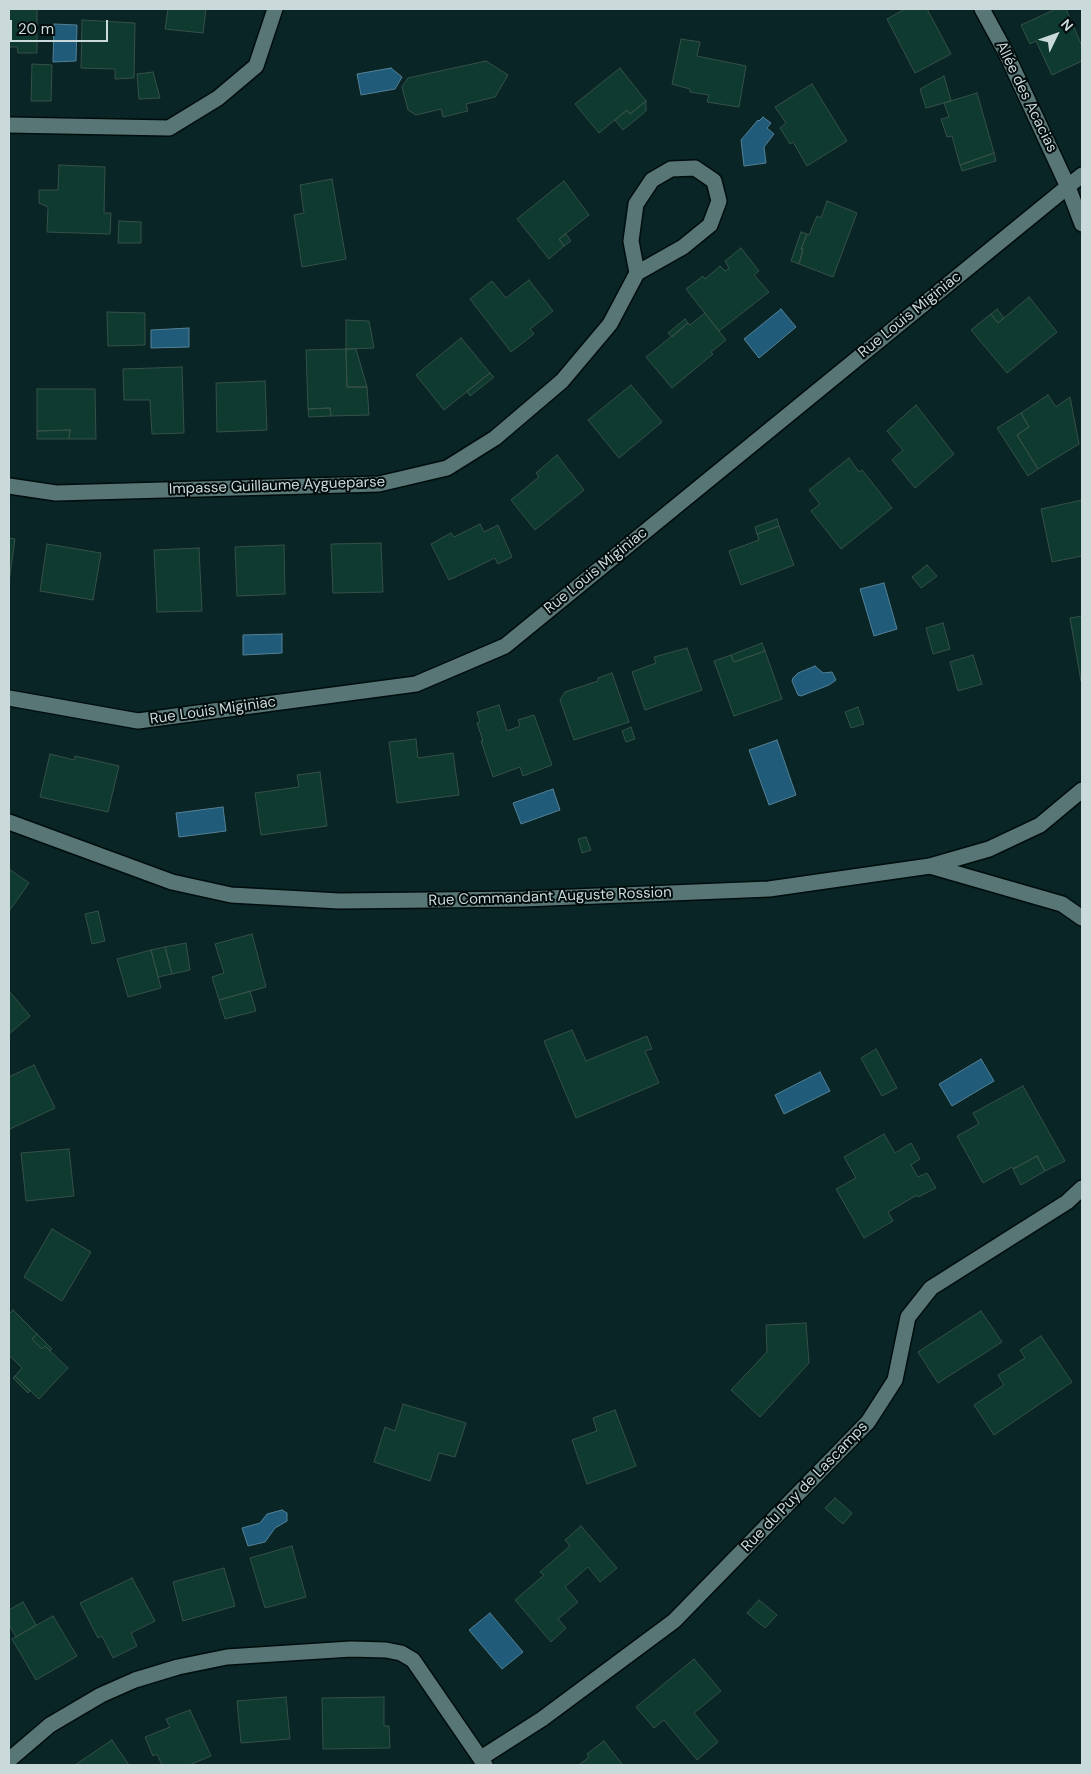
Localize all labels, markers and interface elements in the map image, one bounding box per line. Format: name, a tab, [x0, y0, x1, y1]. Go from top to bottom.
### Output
scale bar	[12, 10, 110, 42]
north arrow	[1031, 10, 1081, 60]
text: N	[1057, 15, 1077, 35]
text: 20 m	[18, 19, 54, 39]
street label: Allée des Acacias	[991, 39, 1061, 155]
street label: Rue Louis Miginiac	[855, 268, 965, 362]
street label: Impasse Guillaume Aygueparse	[169, 473, 385, 499]
street label: Rue Louis Miginiac	[541, 524, 651, 618]
street label: Rue Louis Miginiac	[149, 693, 277, 729]
street label: Rue Commandant Auguste Rossion	[428, 884, 672, 910]
street label: Rue du Puy de Lascamps	[738, 1418, 872, 1556]

